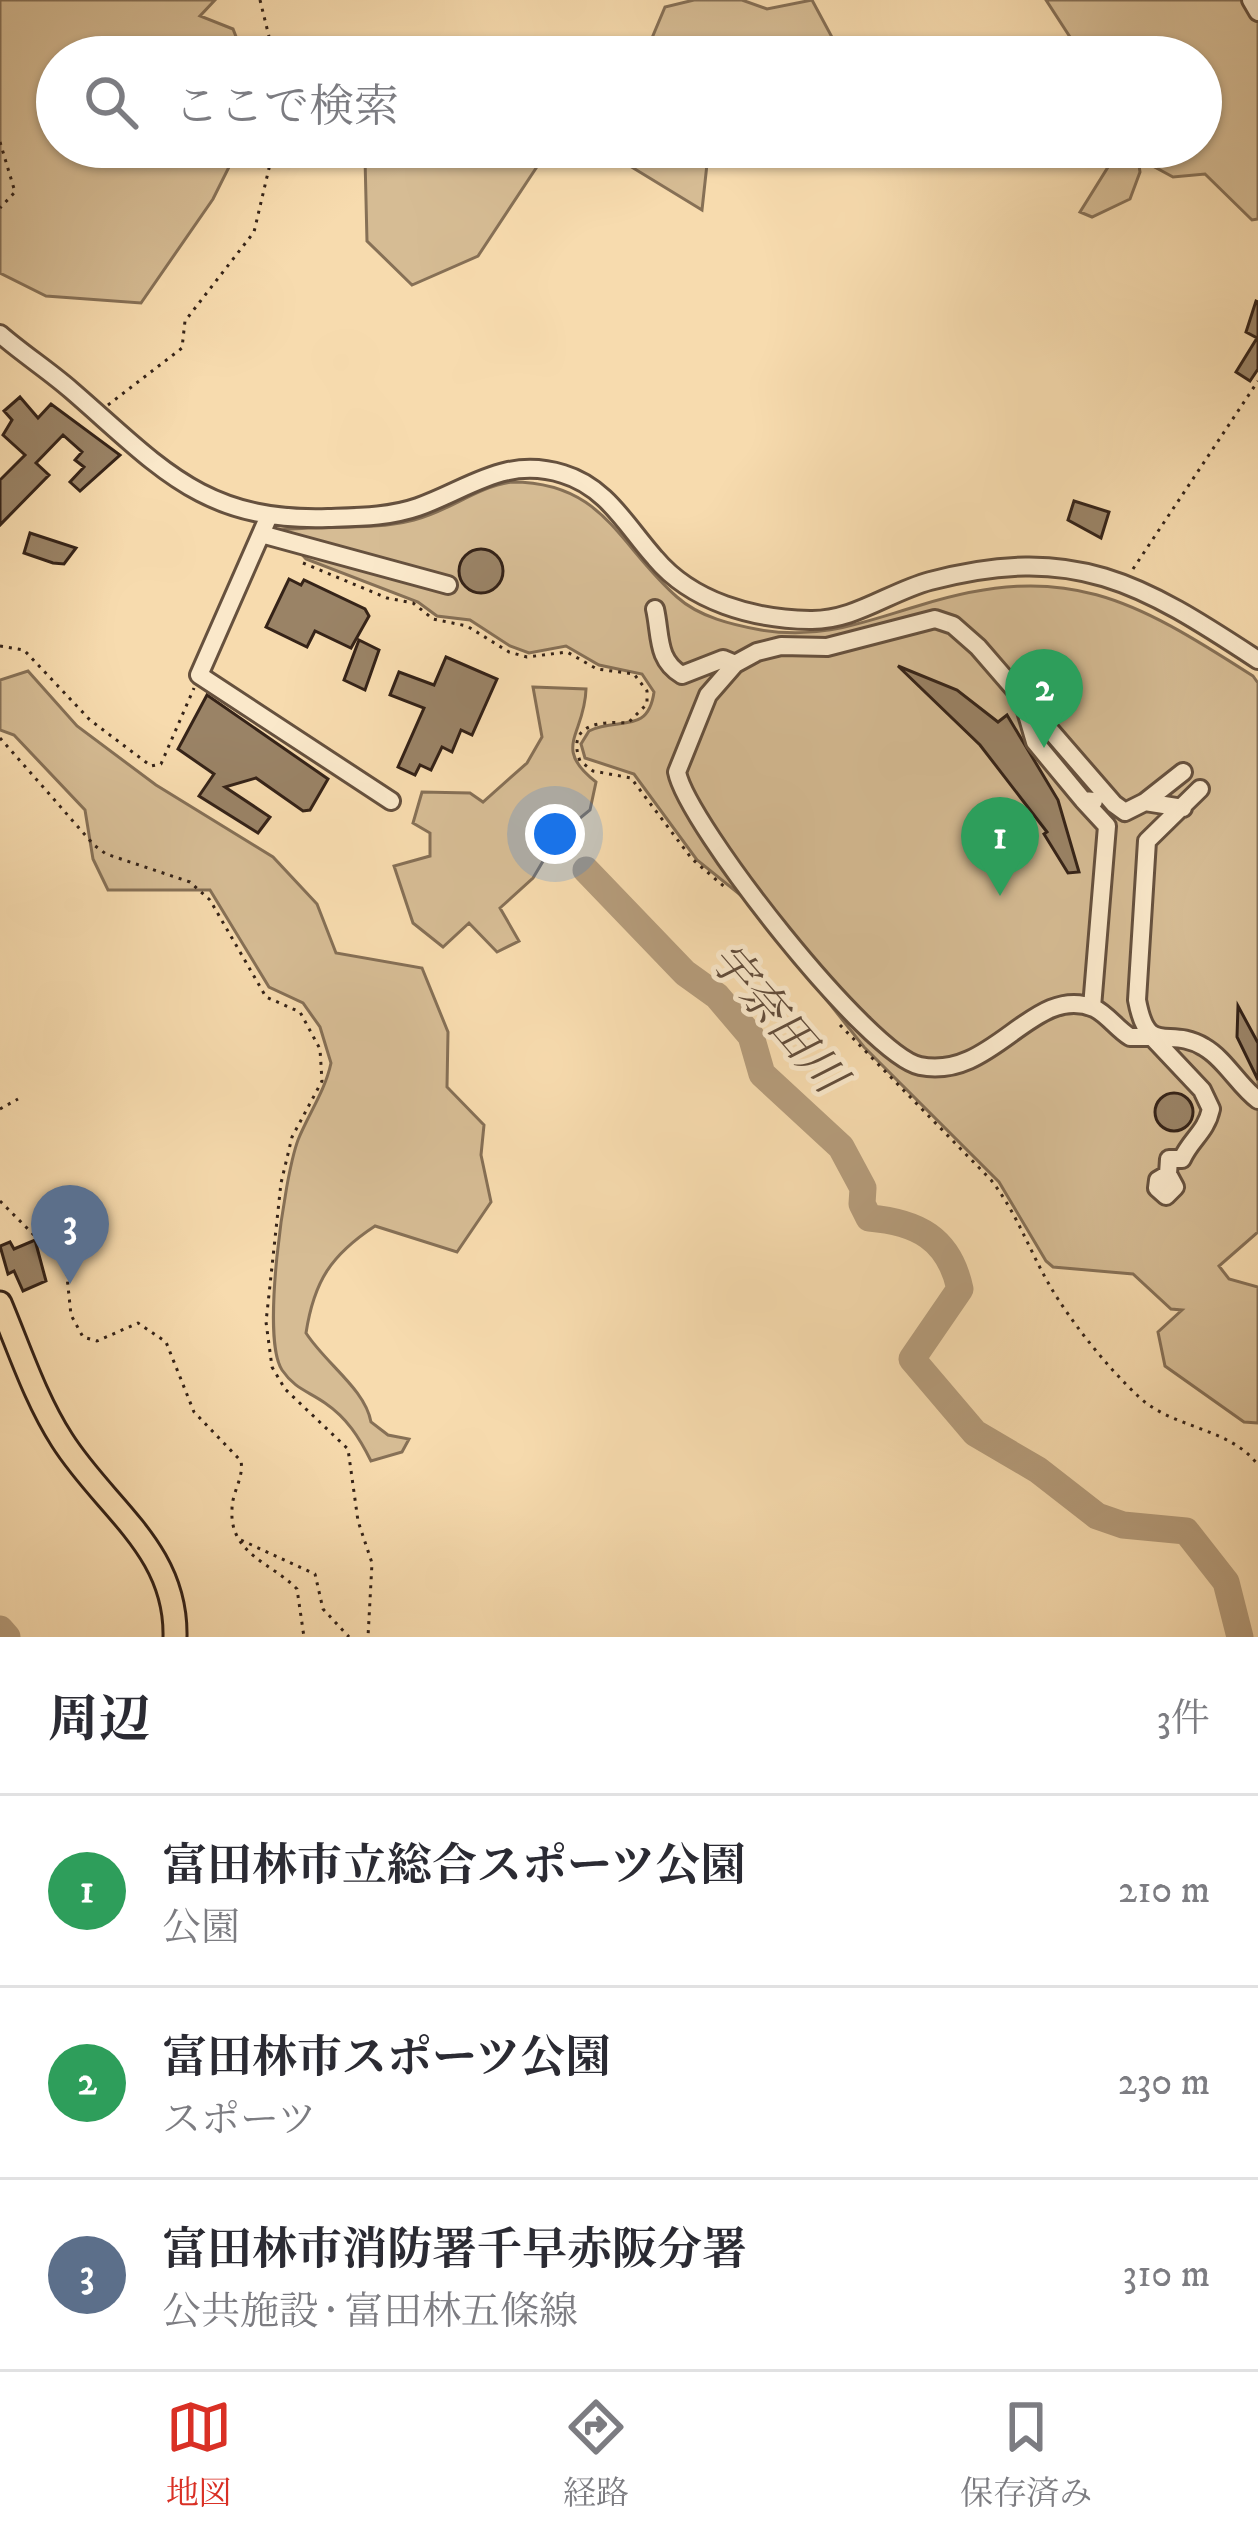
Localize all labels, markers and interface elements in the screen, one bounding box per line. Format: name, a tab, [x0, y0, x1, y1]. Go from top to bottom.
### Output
search box	[36, 36, 1222, 168]
icon: search	[78, 69, 144, 135]
text: ここで検索	[174, 80, 399, 136]
pin: 2	[1005, 649, 1083, 748]
pin: 1	[961, 797, 1039, 896]
your location	[525, 804, 585, 864]
water label: 宇奈田川	[696, 933, 859, 1109]
pin: 3	[31, 1185, 109, 1284]
text: 周辺	[48, 1689, 150, 1753]
text: 3件	[1156, 1695, 1210, 1744]
text: 富田林市立総合スポーツ公園	[162, 1839, 745, 1895]
text: 1	[80, 1866, 94, 1915]
text: 210 m	[1118, 1866, 1210, 1915]
text: 公園	[162, 1904, 240, 1953]
text: 富田林市スポーツ公園	[162, 2031, 610, 2087]
text: 2	[77, 2058, 97, 2107]
text: 230 m	[1118, 2058, 1210, 2107]
text: スポーツ	[162, 2096, 316, 2145]
text: 富田林市消防署千早赤阪分署	[162, 2223, 747, 2279]
text: 3	[80, 2250, 94, 2299]
text: 310 m	[1123, 2250, 1210, 2299]
text: 公共施設 · 富田林五條線	[162, 2288, 578, 2337]
tab: 地図	[166, 2394, 232, 2515]
tab: 経路	[563, 2394, 629, 2515]
tab: 保存済み	[960, 2394, 1092, 2515]

